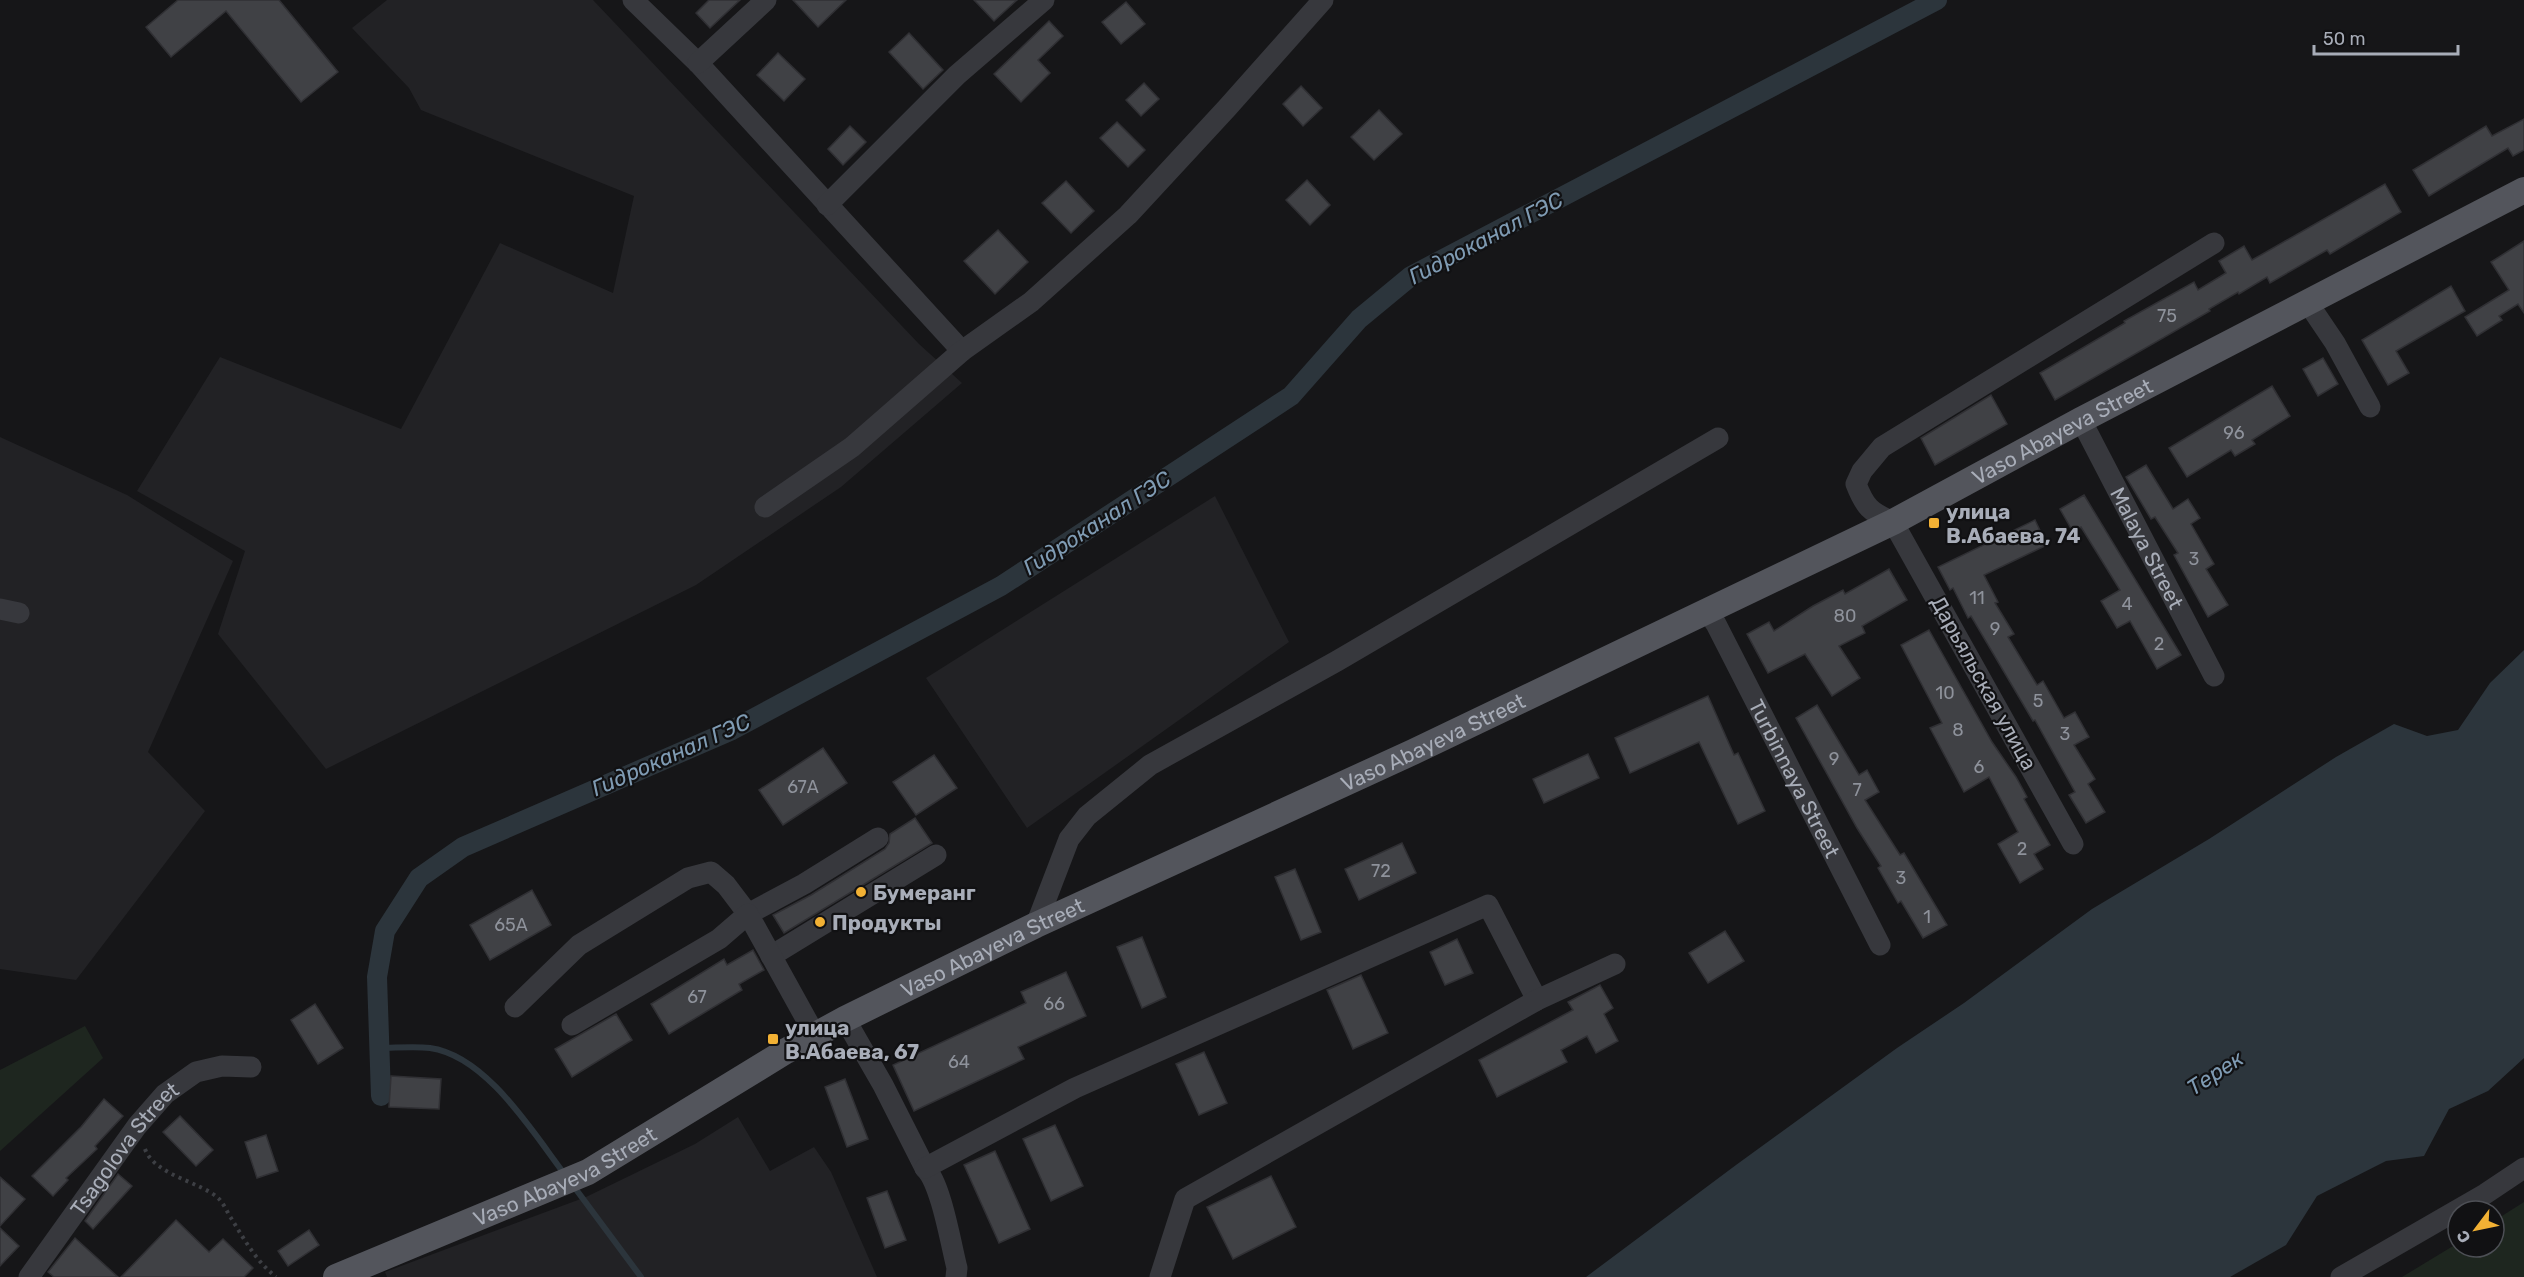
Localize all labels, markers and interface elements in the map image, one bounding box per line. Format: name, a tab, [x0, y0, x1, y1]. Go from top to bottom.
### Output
scale bar	[2314, 18, 2458, 56]
text: 50 m	[2323, 28, 2366, 50]
water label: Гидроканал ГЭС	[1404, 186, 1568, 290]
house number: 75	[2157, 305, 2177, 327]
street label: Vaso Abayeva Street	[1967, 373, 2156, 489]
house number: 96	[2223, 422, 2245, 444]
water label: Гидроканал ГЭС	[1018, 465, 1176, 581]
street label: Malaya Street	[2106, 483, 2189, 613]
place label: улица В.Абаева, 74	[1946, 499, 2081, 548]
marker: улица В.Абаева, 74	[1927, 516, 1941, 530]
house number: 3	[2189, 548, 2199, 570]
house number: 11	[1969, 587, 1985, 609]
street label: Дарьяльская улица	[1926, 592, 2042, 774]
house number: 4	[2121, 593, 2133, 615]
house number: 80	[1834, 605, 1856, 627]
house number: 9	[1990, 618, 2000, 640]
house number: 2	[2154, 633, 2164, 655]
house number: 10	[1935, 682, 1955, 704]
street label: Vaso Abayeva Street	[1337, 688, 1529, 796]
house number: 5	[2033, 690, 2043, 712]
street label: Turbinnaya Street	[1744, 695, 1846, 861]
water label: Гидроканал ГЭС	[587, 708, 755, 802]
house number: 8	[1952, 719, 1964, 741]
house number: 3	[2060, 723, 2070, 745]
house number: 9	[1829, 748, 1839, 770]
house number: 6	[1974, 756, 1985, 778]
house number: 67А	[787, 776, 819, 798]
house number: 7	[1852, 779, 1862, 801]
house number: 2	[2017, 838, 2027, 860]
house number: 72	[1371, 860, 1391, 882]
house number: 3	[1896, 867, 1906, 889]
place label: Бумеранг	[873, 880, 976, 905]
marker: Бумеранг	[854, 885, 868, 899]
street label: Vaso Abayeva Street	[896, 892, 1088, 1002]
house number: 1	[1923, 906, 1931, 928]
place label: Продукты	[832, 910, 941, 935]
house number: 65А	[494, 914, 528, 936]
marker: Продукты	[813, 915, 827, 929]
house number: 67	[687, 986, 707, 1008]
house number: 66	[1043, 993, 1065, 1015]
place label: улица В.Абаева, 67	[785, 1015, 919, 1064]
marker: улица В.Абаева, 67	[766, 1032, 780, 1046]
water label: Терек	[2182, 1045, 2249, 1101]
house number: 64	[948, 1051, 970, 1073]
street label: Tsagolova Street	[65, 1076, 183, 1220]
street label: Vaso Abayeva Street	[469, 1121, 661, 1231]
north arrow	[2446, 1199, 2506, 1259]
text: С	[2453, 1227, 2475, 1246]

